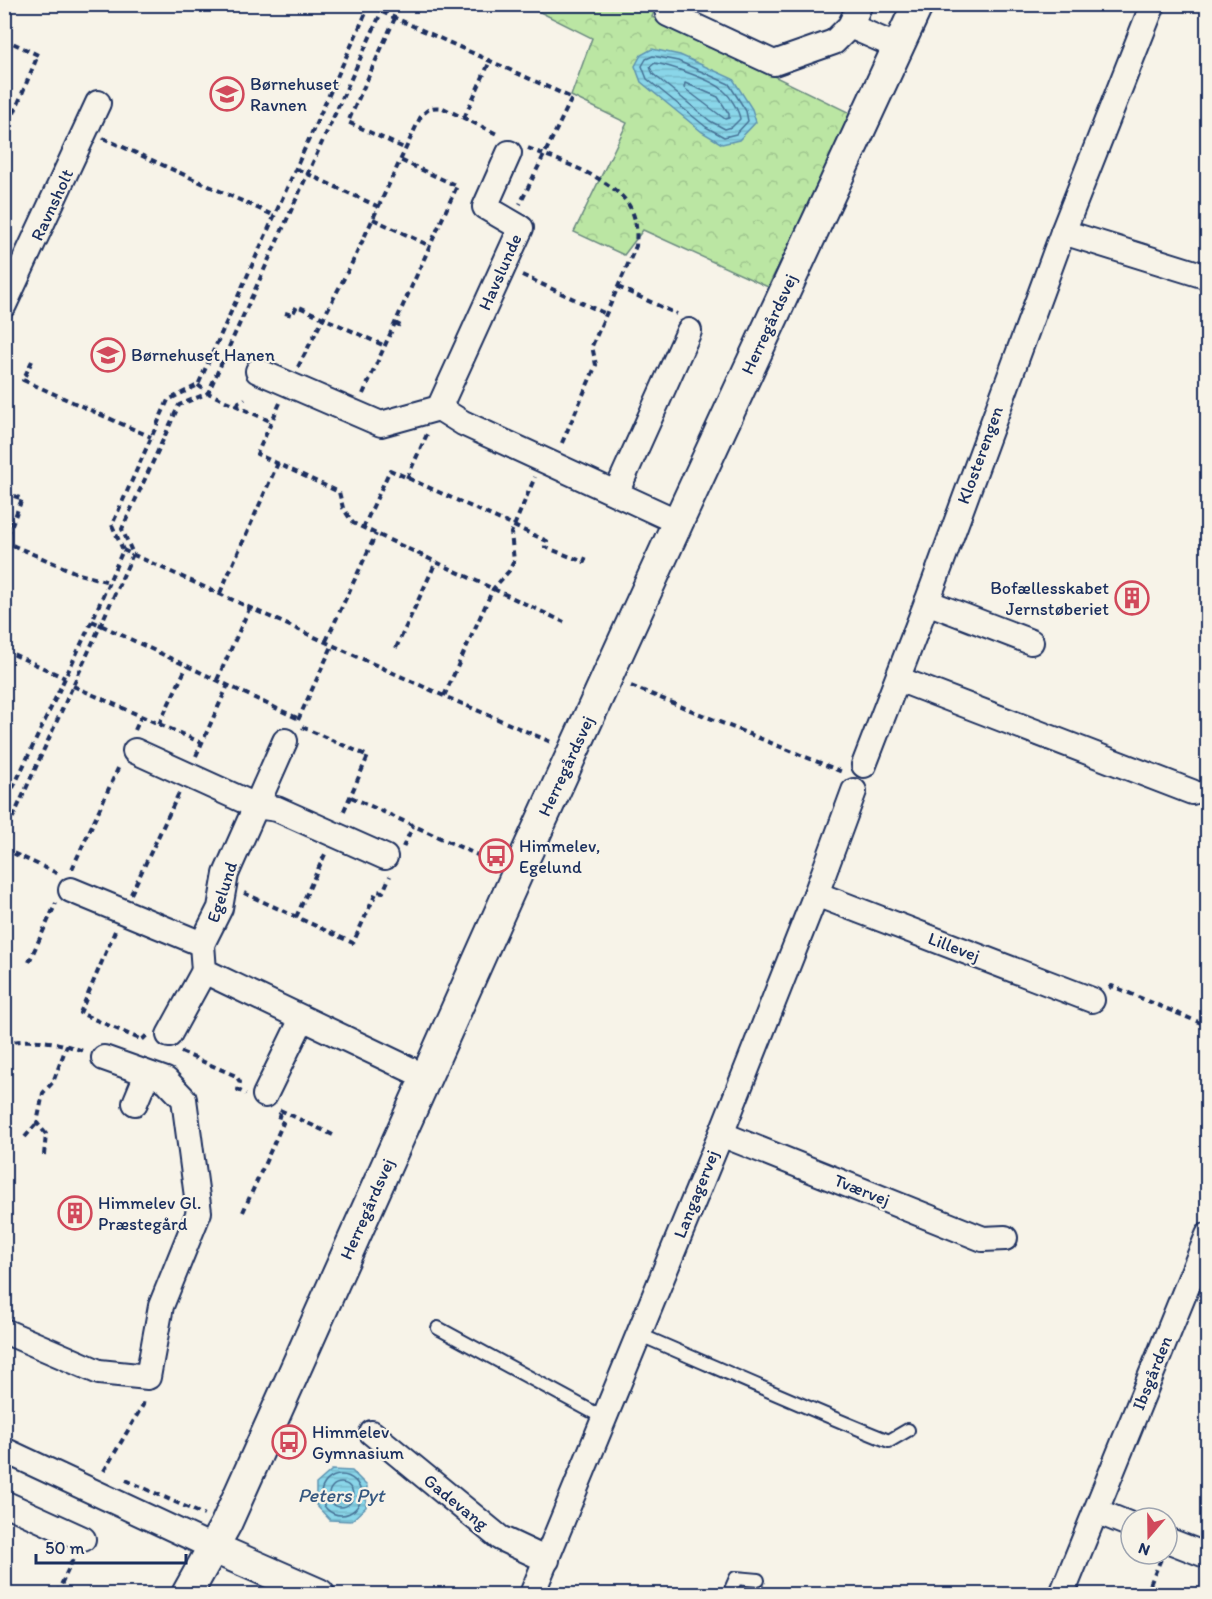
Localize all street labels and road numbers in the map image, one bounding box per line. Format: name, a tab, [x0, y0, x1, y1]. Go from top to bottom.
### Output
street label: Ravnsholt	[26, 165, 78, 244]
street label: Havslunde	[473, 230, 527, 314]
street label: Herregårdsvej	[736, 270, 802, 378]
street label: Klosterengen	[952, 403, 1008, 507]
street label: Herregårdsvej	[533, 712, 599, 820]
street label: Egelund	[202, 859, 242, 925]
street label: Lillevej	[925, 927, 983, 967]
street label: Langagervej	[668, 1147, 724, 1241]
street label: Herregårdsvej	[335, 1155, 399, 1263]
street label: Tværvej	[831, 1169, 893, 1211]
street label: Ibsgården	[1127, 1333, 1177, 1413]
street label: Gadevang	[419, 1469, 494, 1535]

